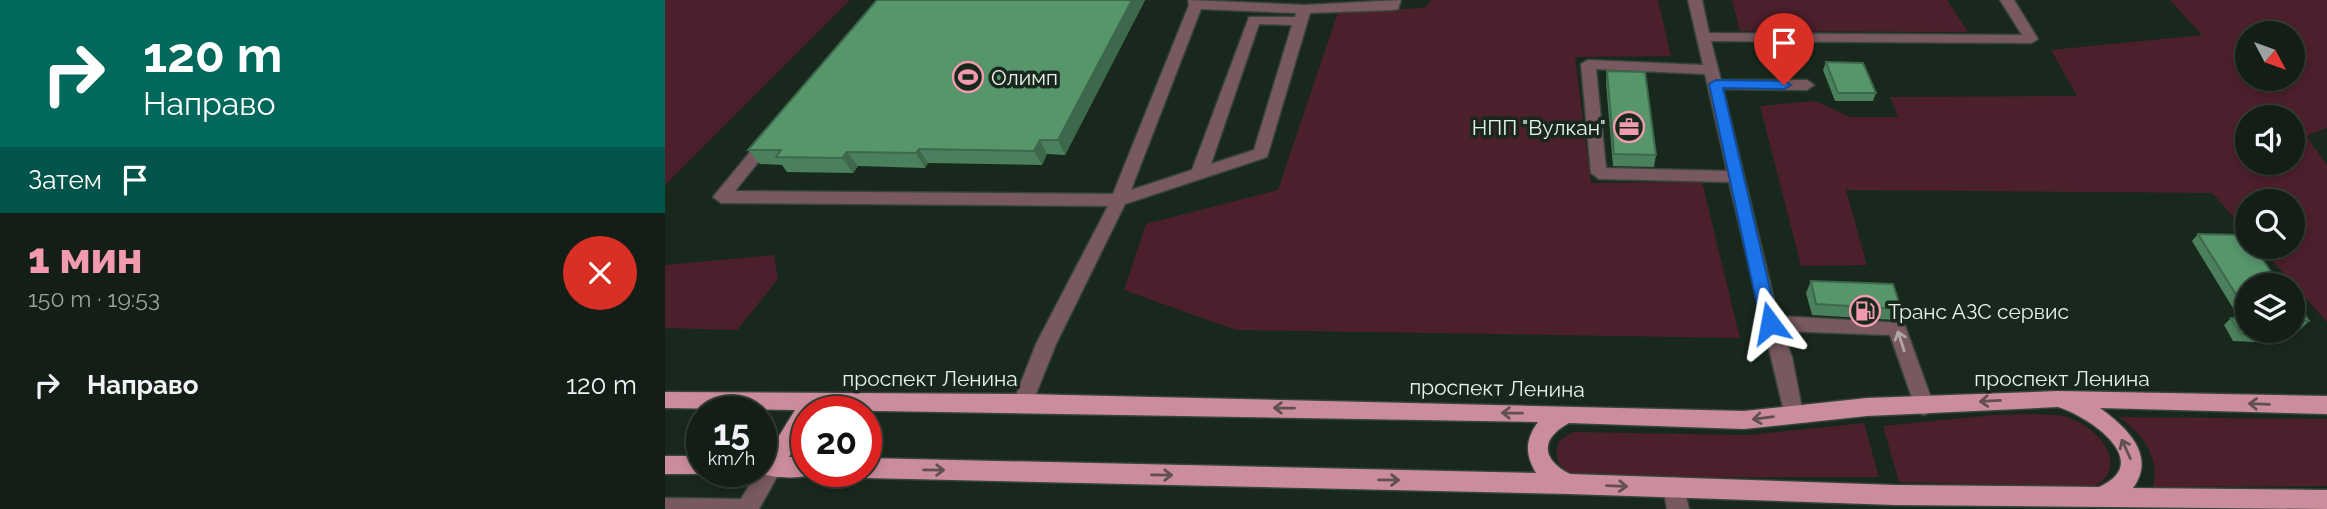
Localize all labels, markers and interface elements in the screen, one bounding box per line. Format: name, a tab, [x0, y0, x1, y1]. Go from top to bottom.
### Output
pin	[1754, 13, 1814, 85]
north arrow	[2235, 21, 2305, 91]
map controls	[2235, 21, 2305, 343]
icon: arrive	[1765, 24, 1803, 62]
text: 120 m	[143, 26, 282, 83]
icon: right	[28, 28, 119, 119]
sports icon: Олимп	[951, 60, 985, 94]
place label: Олимп	[991, 65, 1058, 90]
text: Направо	[143, 85, 275, 122]
button: sound	[2235, 105, 2305, 175]
office icon: НПП "Вулкан"	[1612, 110, 1646, 144]
place label: НПП "Вулкан"	[1472, 115, 1606, 140]
icon: arrive	[116, 161, 154, 199]
text: Затем	[28, 165, 102, 195]
button: search	[2235, 189, 2305, 259]
text: 1 мин	[28, 234, 142, 283]
button: close	[563, 236, 637, 310]
button: layers	[2235, 273, 2305, 343]
text: 150 m · 19:53	[28, 285, 160, 312]
position arrow	[1733, 286, 1807, 360]
fuel station icon: Транс АЗС сервис	[1848, 294, 1882, 328]
place label: Транс АЗС сервис	[1888, 299, 2069, 324]
one-way arrow	[1894, 331, 1906, 353]
icon: right	[28, 366, 66, 404]
street label: проспект Ленина	[842, 366, 1018, 391]
street label: проспект Ленина	[1974, 366, 2150, 391]
text: Направо	[87, 370, 198, 400]
text: 120 m	[566, 370, 637, 400]
street label: проспект Ленина	[1409, 374, 1585, 402]
one-way arrow	[1979, 395, 2002, 408]
speed limit sign: 20	[791, 396, 882, 487]
one-way arrow	[2248, 398, 2271, 411]
one-way arrow	[1273, 401, 1296, 415]
one-way arrow	[1500, 406, 1523, 419]
text: 15	[713, 412, 750, 453]
one-way arrow	[1752, 412, 1775, 425]
one-way arrow	[2119, 439, 2132, 460]
text: km/h	[708, 448, 755, 469]
one-way arrow	[923, 463, 946, 477]
one-way arrow	[1150, 468, 1173, 482]
one-way arrow	[1378, 473, 1401, 487]
one-way arrow	[1605, 479, 1628, 492]

